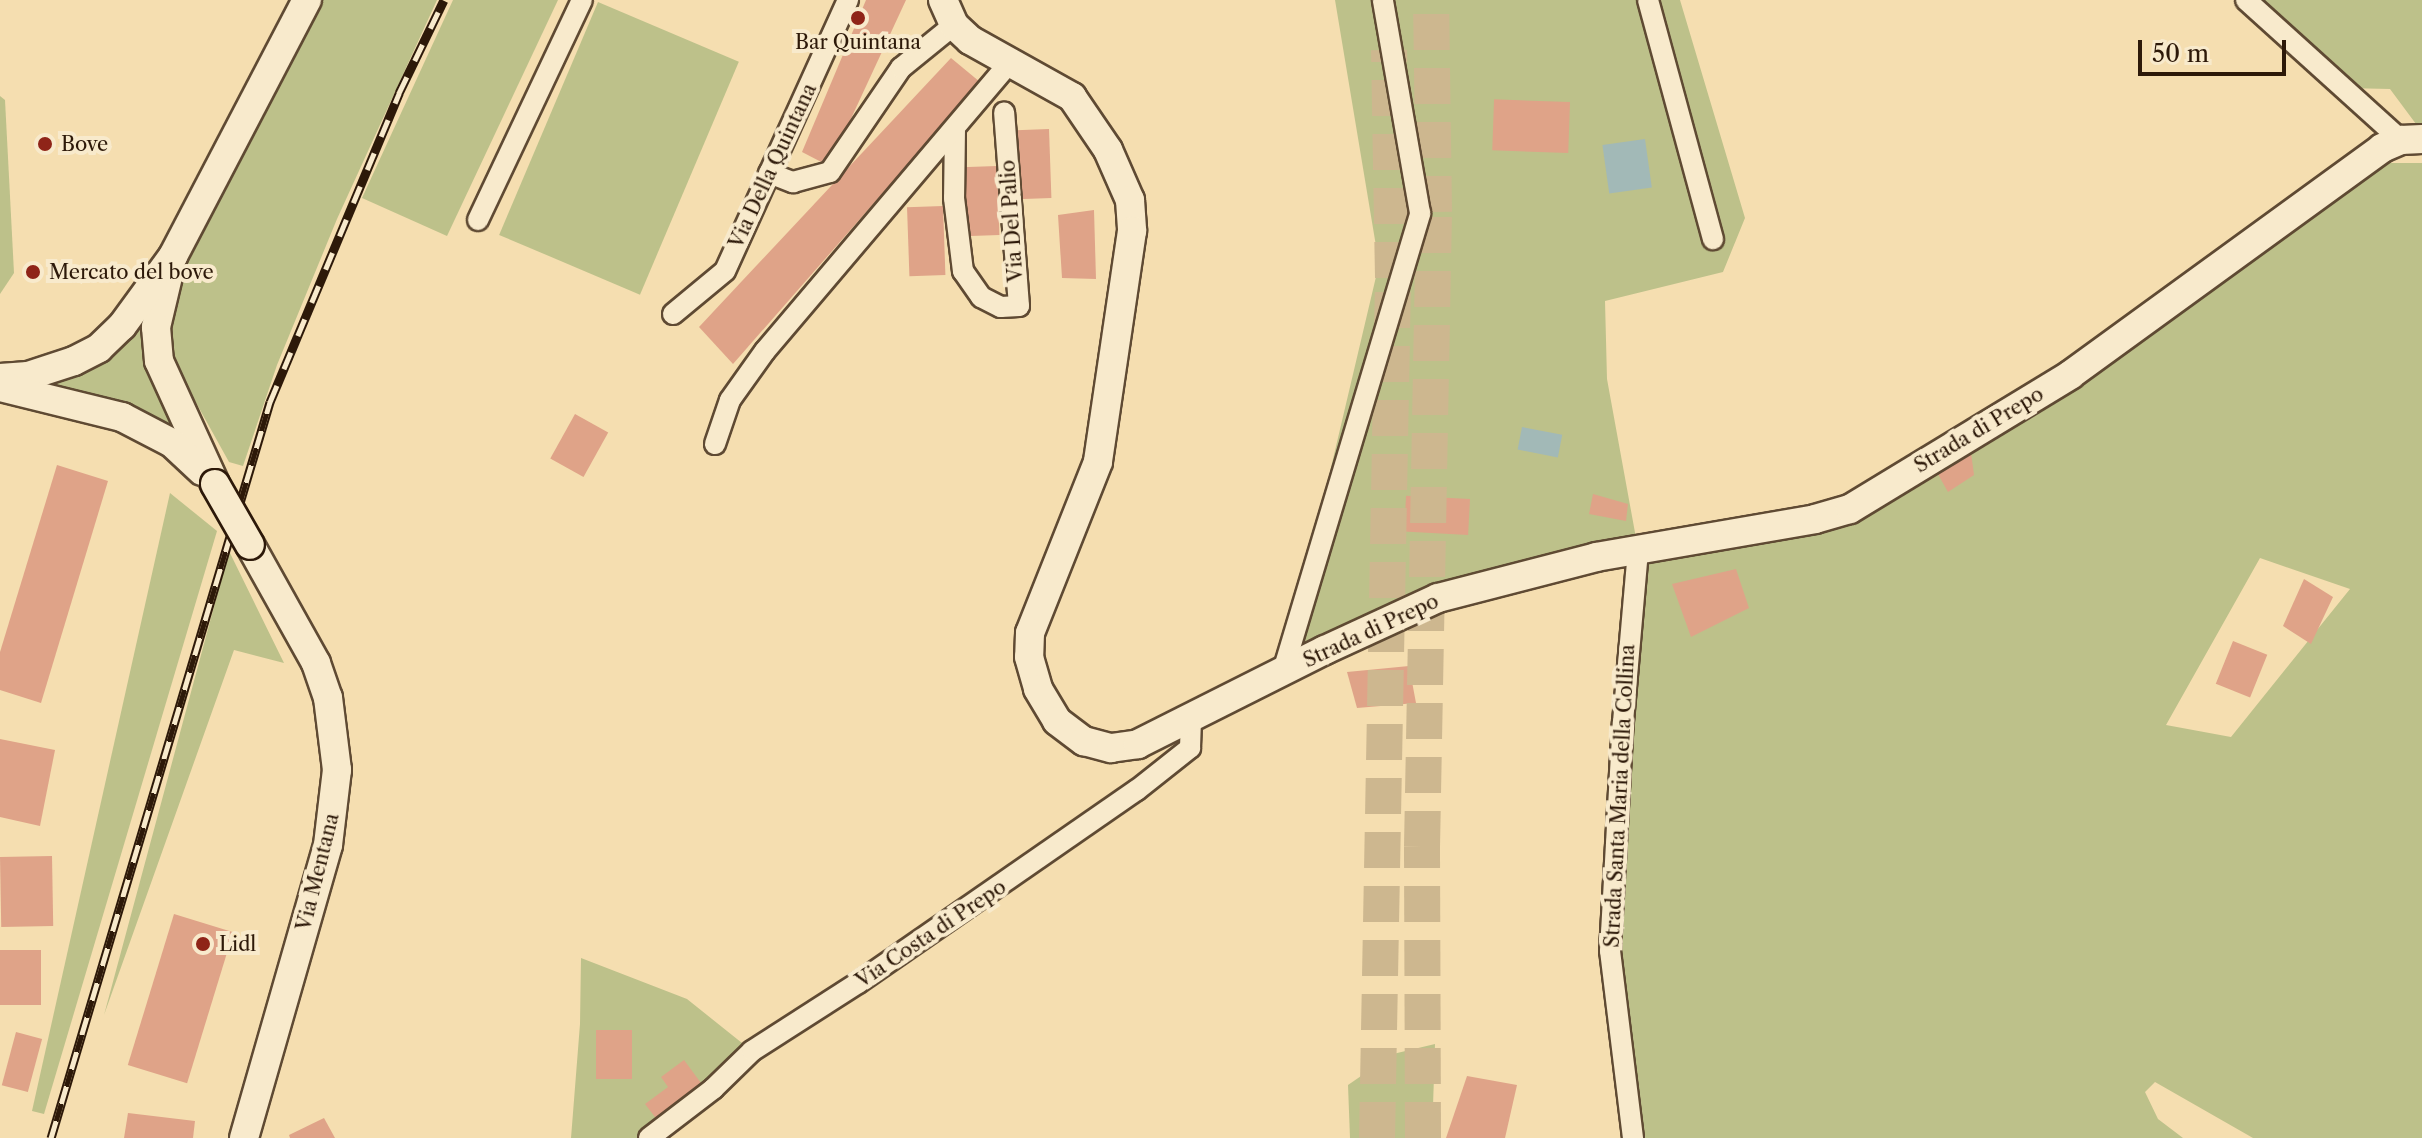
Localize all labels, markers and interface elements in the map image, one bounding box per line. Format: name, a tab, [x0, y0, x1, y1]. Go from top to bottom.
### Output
marker: Bar Quintana	[849, 9, 867, 27]
scale bar	[2142, 24, 2290, 74]
place label: Bar Quintana	[795, 30, 921, 54]
text: 50 m	[2152, 39, 2209, 68]
street label: Via Della Quintana	[724, 79, 822, 253]
place label: Bove	[61, 132, 108, 156]
marker: Bove	[36, 135, 54, 153]
street label: Via Del Palio	[996, 159, 1028, 283]
place label: Mercato del bove	[49, 260, 214, 284]
marker: Mercato del bove	[24, 263, 42, 281]
street label: Strada di Prepo	[1910, 382, 2048, 478]
street label: Strada di Prepo	[1299, 589, 1443, 673]
street label: Strada Santa Maria della Collina	[1600, 643, 1640, 949]
street label: Via Mentana	[292, 811, 344, 933]
street label: Via Costa di Prepo	[851, 875, 1011, 993]
place label: Lidl	[219, 932, 256, 956]
marker: Lidl	[194, 935, 212, 953]

